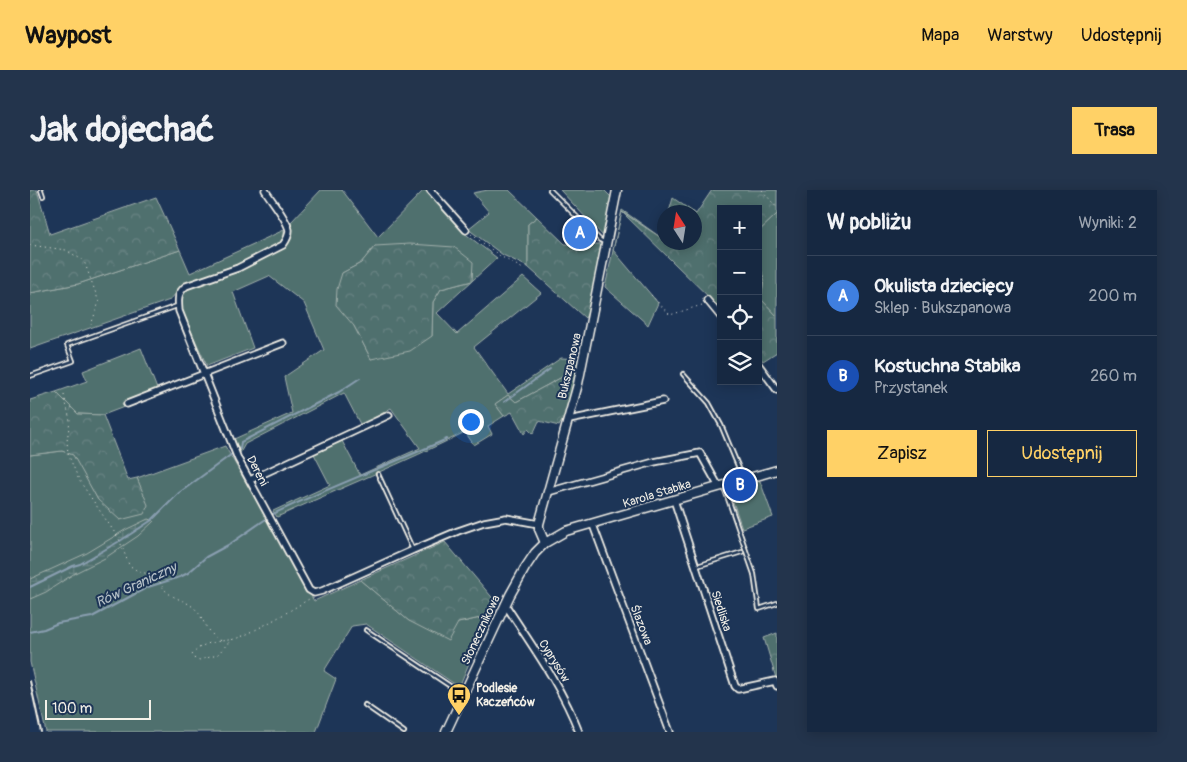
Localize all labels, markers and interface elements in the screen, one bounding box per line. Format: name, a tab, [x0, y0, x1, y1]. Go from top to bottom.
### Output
text: Waypost	[25, 21, 112, 50]
text: Mapa	[921, 24, 959, 47]
text: Warstwy	[987, 24, 1053, 47]
text: Udostępnij	[1081, 24, 1162, 47]
button: Trasa	[1072, 107, 1157, 154]
text: Jak dojechać	[30, 108, 214, 152]
north arrow	[657, 205, 702, 250]
map controls	[717, 205, 762, 385]
button: +	[717, 205, 762, 250]
text: W pobliżu	[827, 209, 911, 236]
text: Wyniki: 2	[1078, 213, 1137, 233]
pin: A	[564, 214, 596, 252]
button: −	[717, 250, 762, 295]
text: Okulista dziecięcy	[874, 274, 1013, 298]
text: A	[838, 286, 848, 306]
text: 200 m	[1089, 286, 1137, 306]
button: locate	[717, 295, 762, 340]
text: Sklep · Bukszpanowa	[874, 298, 1011, 318]
street label: Bukszpanowa	[555, 331, 585, 401]
button: layers	[717, 340, 762, 385]
text: Kostuchna Stabika	[874, 354, 1021, 378]
text: B	[838, 366, 848, 386]
text: 260 m	[1090, 366, 1137, 386]
text: Przystanek	[874, 378, 948, 398]
your location	[458, 409, 484, 435]
button: Zapisz	[827, 430, 977, 477]
button: Udostępnij	[987, 430, 1137, 477]
street label: Dereni	[243, 453, 271, 489]
pin: B	[724, 466, 756, 504]
street label: Karola Stabika	[621, 476, 693, 511]
water label: Rów Graniczny	[93, 558, 181, 611]
street label: Siedliska	[707, 589, 735, 634]
street label: Słonecznikowa	[458, 592, 504, 667]
street label: Ślazowa	[627, 602, 657, 648]
street label: Cyprysów	[535, 637, 573, 685]
place label: Podlesie Kaczeńców	[476, 681, 536, 710]
bus stop icon: Podlesie Kaczeńców	[446, 682, 472, 716]
scale bar	[45, 697, 151, 720]
text: 100 m	[52, 700, 92, 717]

